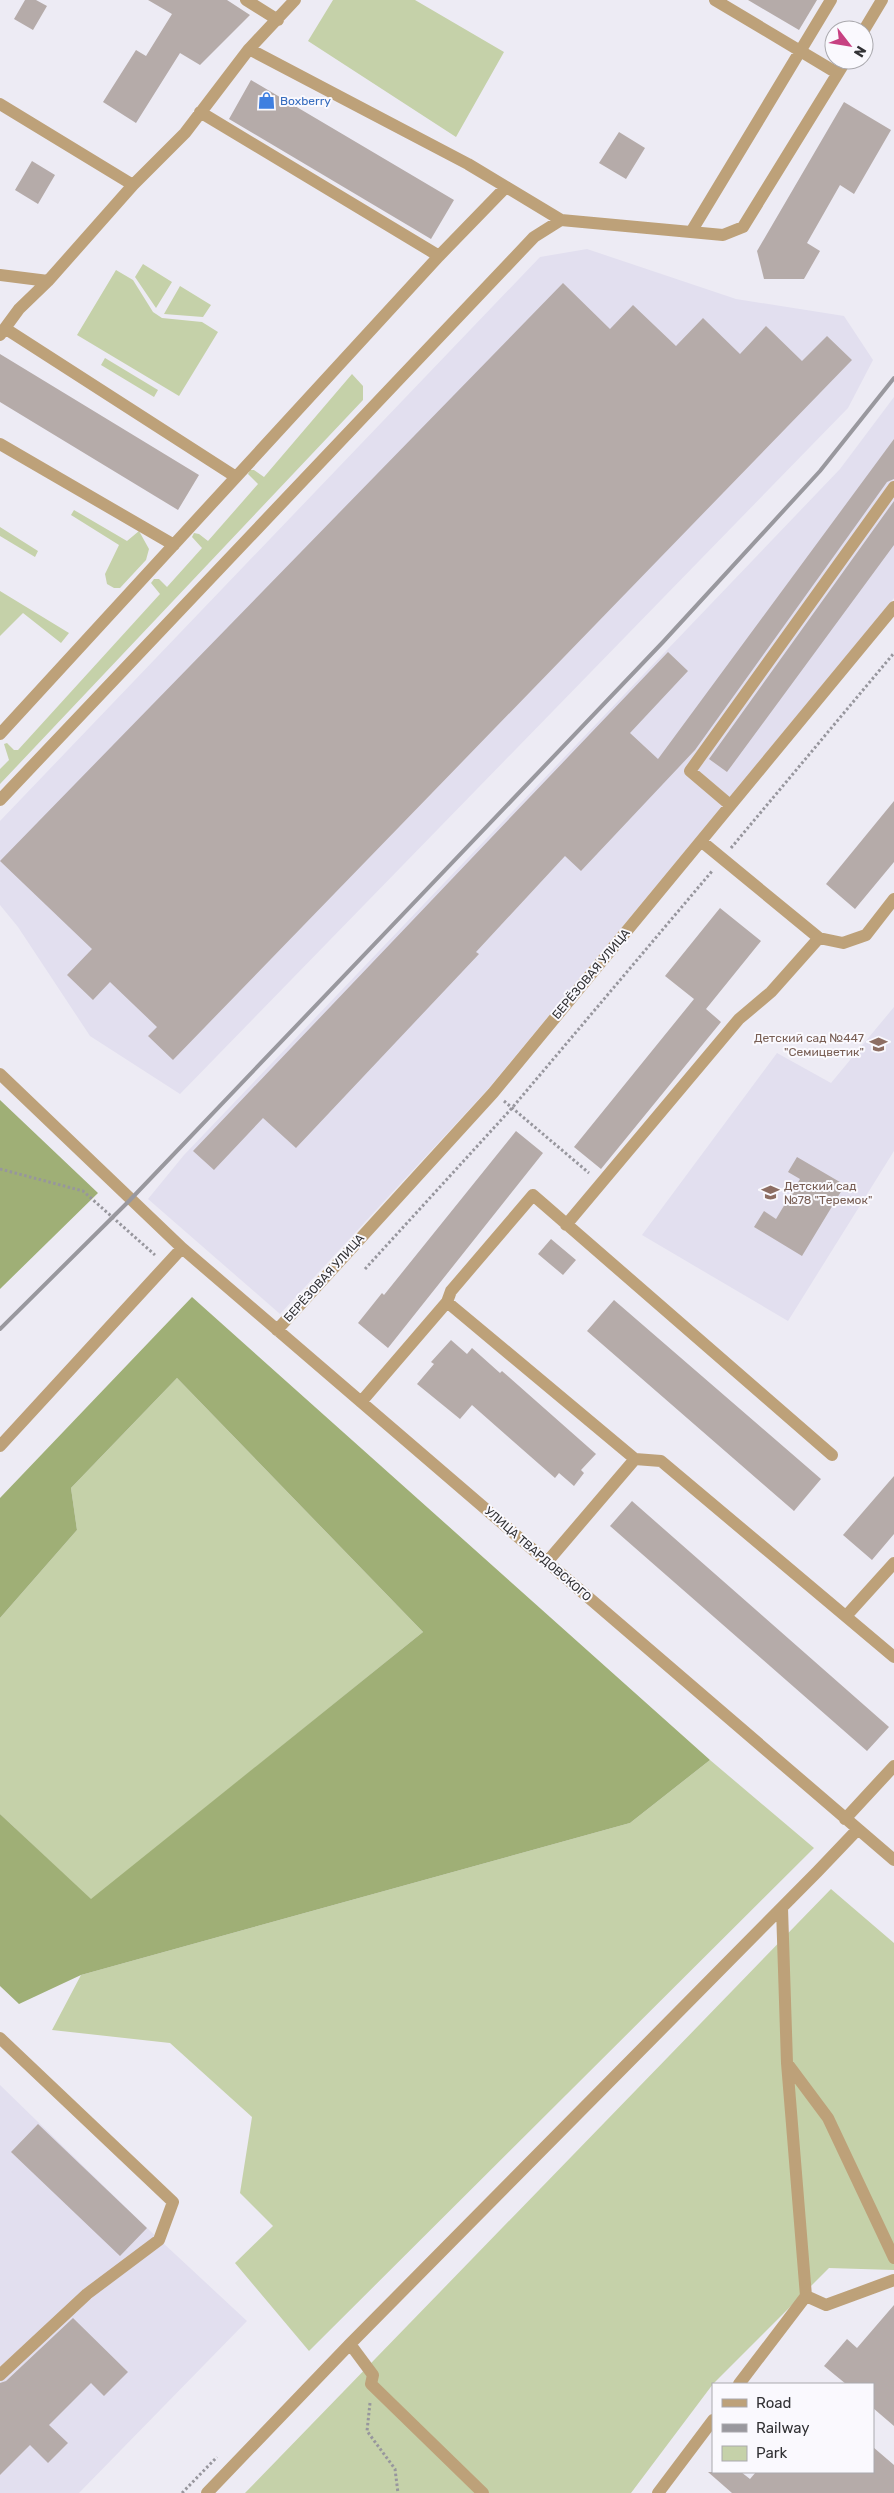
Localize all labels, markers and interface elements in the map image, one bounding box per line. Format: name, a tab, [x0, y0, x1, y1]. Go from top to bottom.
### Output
north arrow	[824, 20, 874, 70]
text: N	[850, 43, 870, 60]
shop icon: Boxberry	[256, 91, 276, 111]
place label: Boxberry	[280, 94, 331, 108]
street label: БЕРЁЗОВАЯ УЛИЦА	[549, 926, 633, 1022]
place label: Детский сад №447 "Семицветик"	[754, 1031, 864, 1059]
school or university icon: Детский сад №447 "Семицветик"	[868, 1035, 888, 1055]
place label: Детский сад №78 "Теремок"	[784, 1179, 872, 1207]
school or university icon: Детский сад №78 "Теремок"	[760, 1183, 780, 1203]
street label: БЕРЁЗОВАЯ УЛИЦА	[281, 1231, 367, 1325]
street label: УЛИЦА ТВАРДОВСКОГО	[482, 1504, 594, 1604]
legend	[712, 2383, 874, 2473]
text: Road	[756, 2394, 792, 2412]
text: Railway	[756, 2419, 810, 2437]
text: Park	[756, 2444, 787, 2462]

